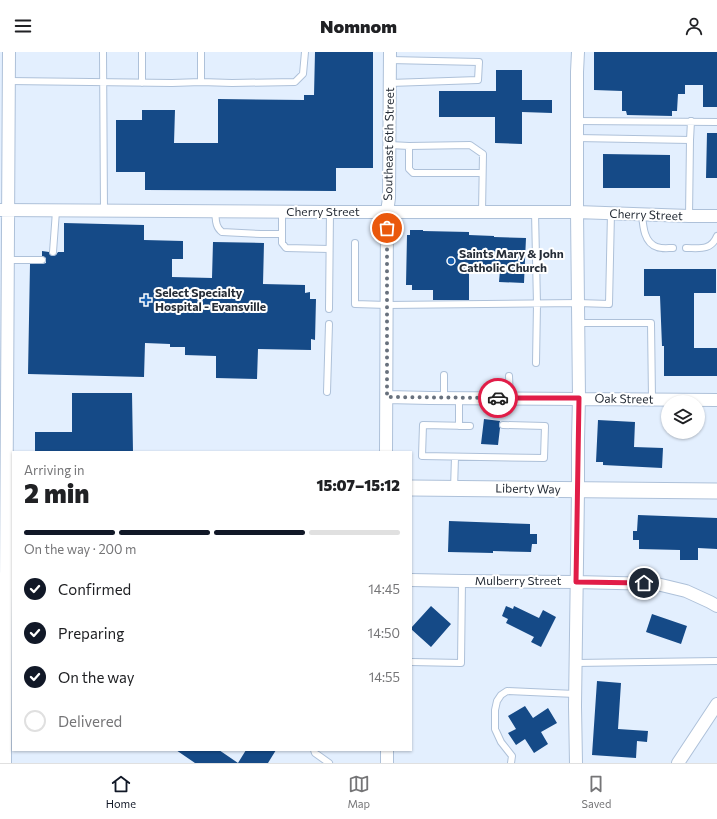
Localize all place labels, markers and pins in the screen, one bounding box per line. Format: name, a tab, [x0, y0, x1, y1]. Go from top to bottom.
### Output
pin	[370, 211, 404, 245]
place label: Saints Mary & John Catholic Church	[459, 246, 564, 274]
marker: Saints Mary & John Catholic Church	[446, 256, 456, 266]
place label: Select Specialty Hospital - Evansville	[155, 285, 266, 313]
marker: Select Specialty Hospital - Evansville	[140, 294, 152, 306]
pin	[627, 566, 661, 600]

